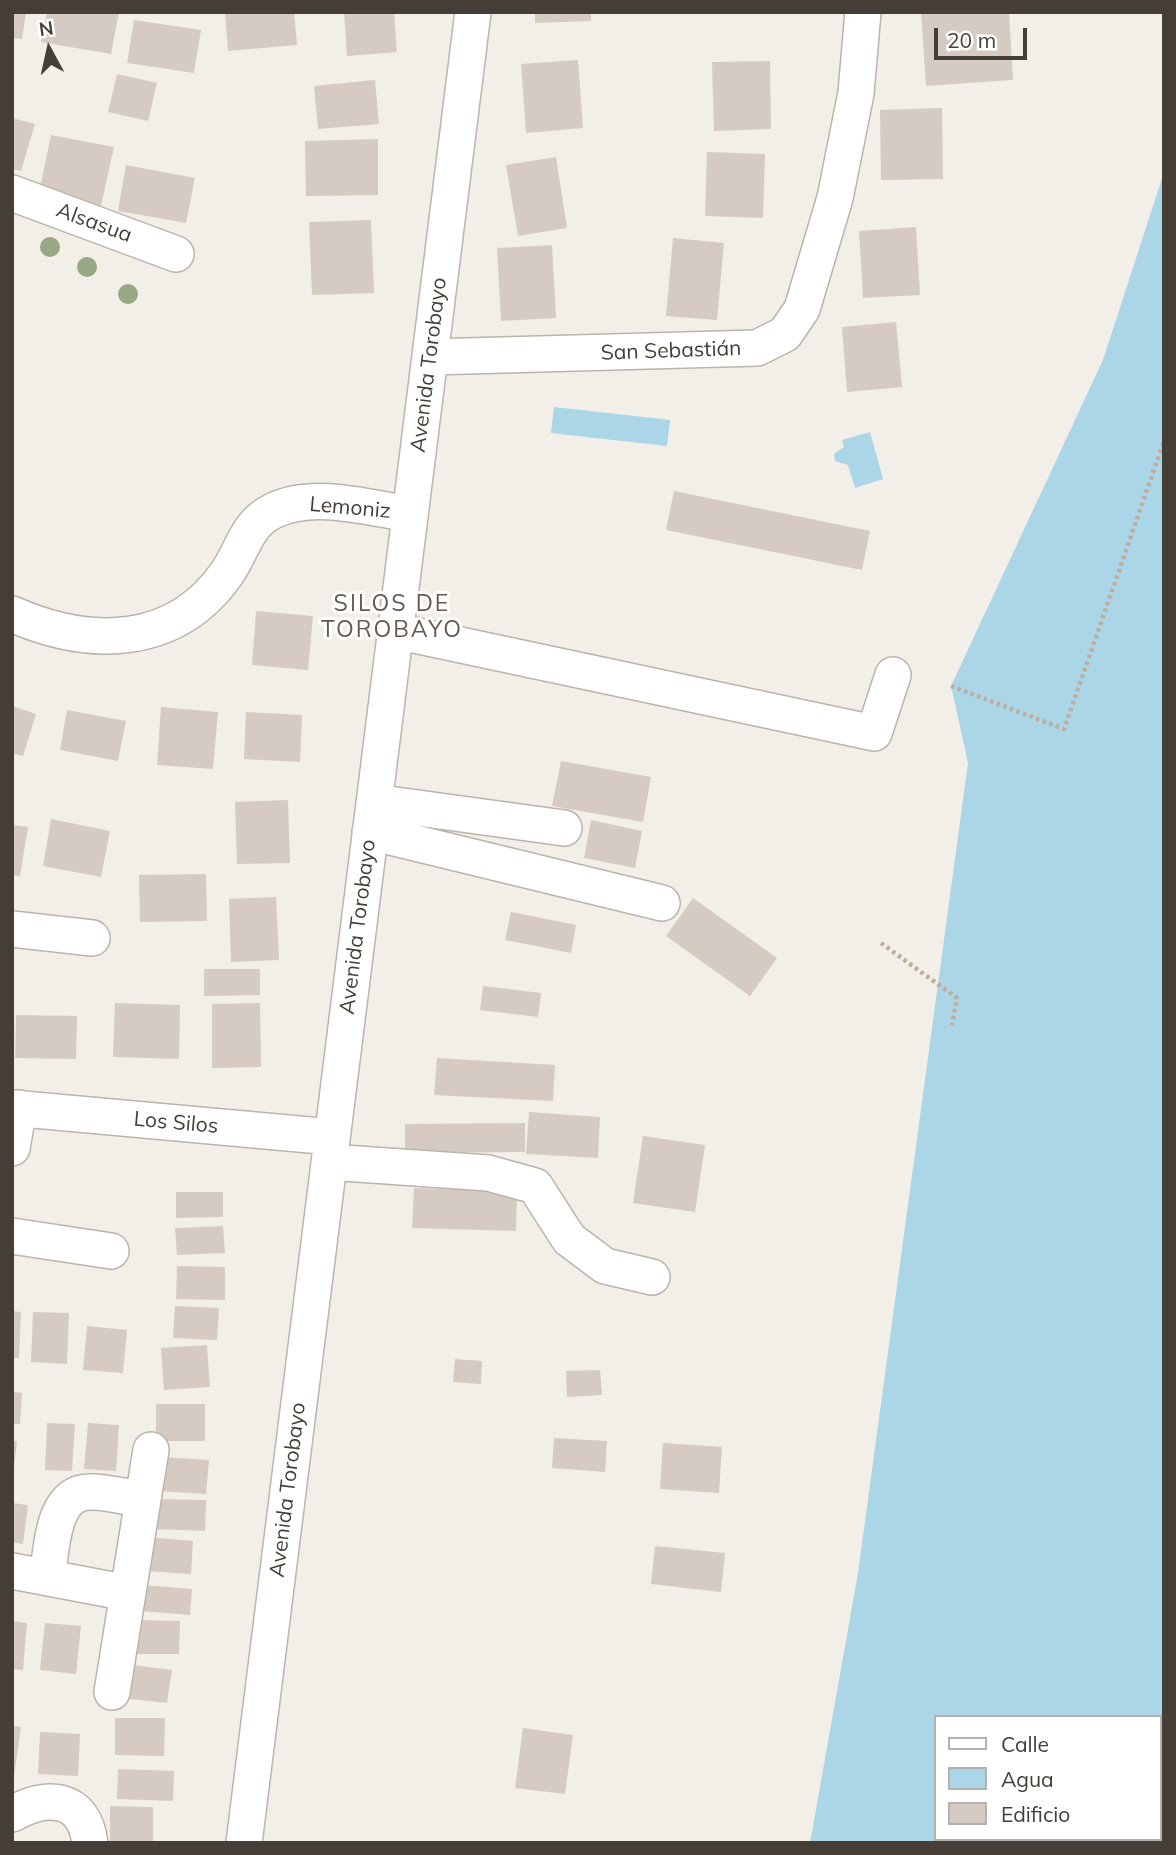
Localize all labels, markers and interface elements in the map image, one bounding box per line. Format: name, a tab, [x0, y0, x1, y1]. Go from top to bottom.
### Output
north arrow	[14, 14, 84, 84]
scale bar	[938, 14, 1031, 58]
text: N	[37, 15, 55, 41]
text: 20 m	[947, 27, 996, 53]
street label: Alsasua	[53, 198, 135, 248]
street label: Avenida Torobayo	[406, 276, 452, 454]
street label: San Sebastián	[600, 336, 742, 366]
street label: Lemoniz	[308, 492, 392, 524]
district label: SILOS DE TOROBAYO	[322, 590, 462, 644]
street label: Avenida Torobayo	[335, 838, 381, 1016]
street label: Los Silos	[133, 1107, 219, 1139]
street label: Avenida Torobayo	[265, 1401, 311, 1579]
legend	[934, 1715, 1162, 1841]
text: Calle	[1001, 1731, 1049, 1757]
text: Agua	[1001, 1766, 1054, 1792]
text: Edificio	[1001, 1801, 1070, 1827]

